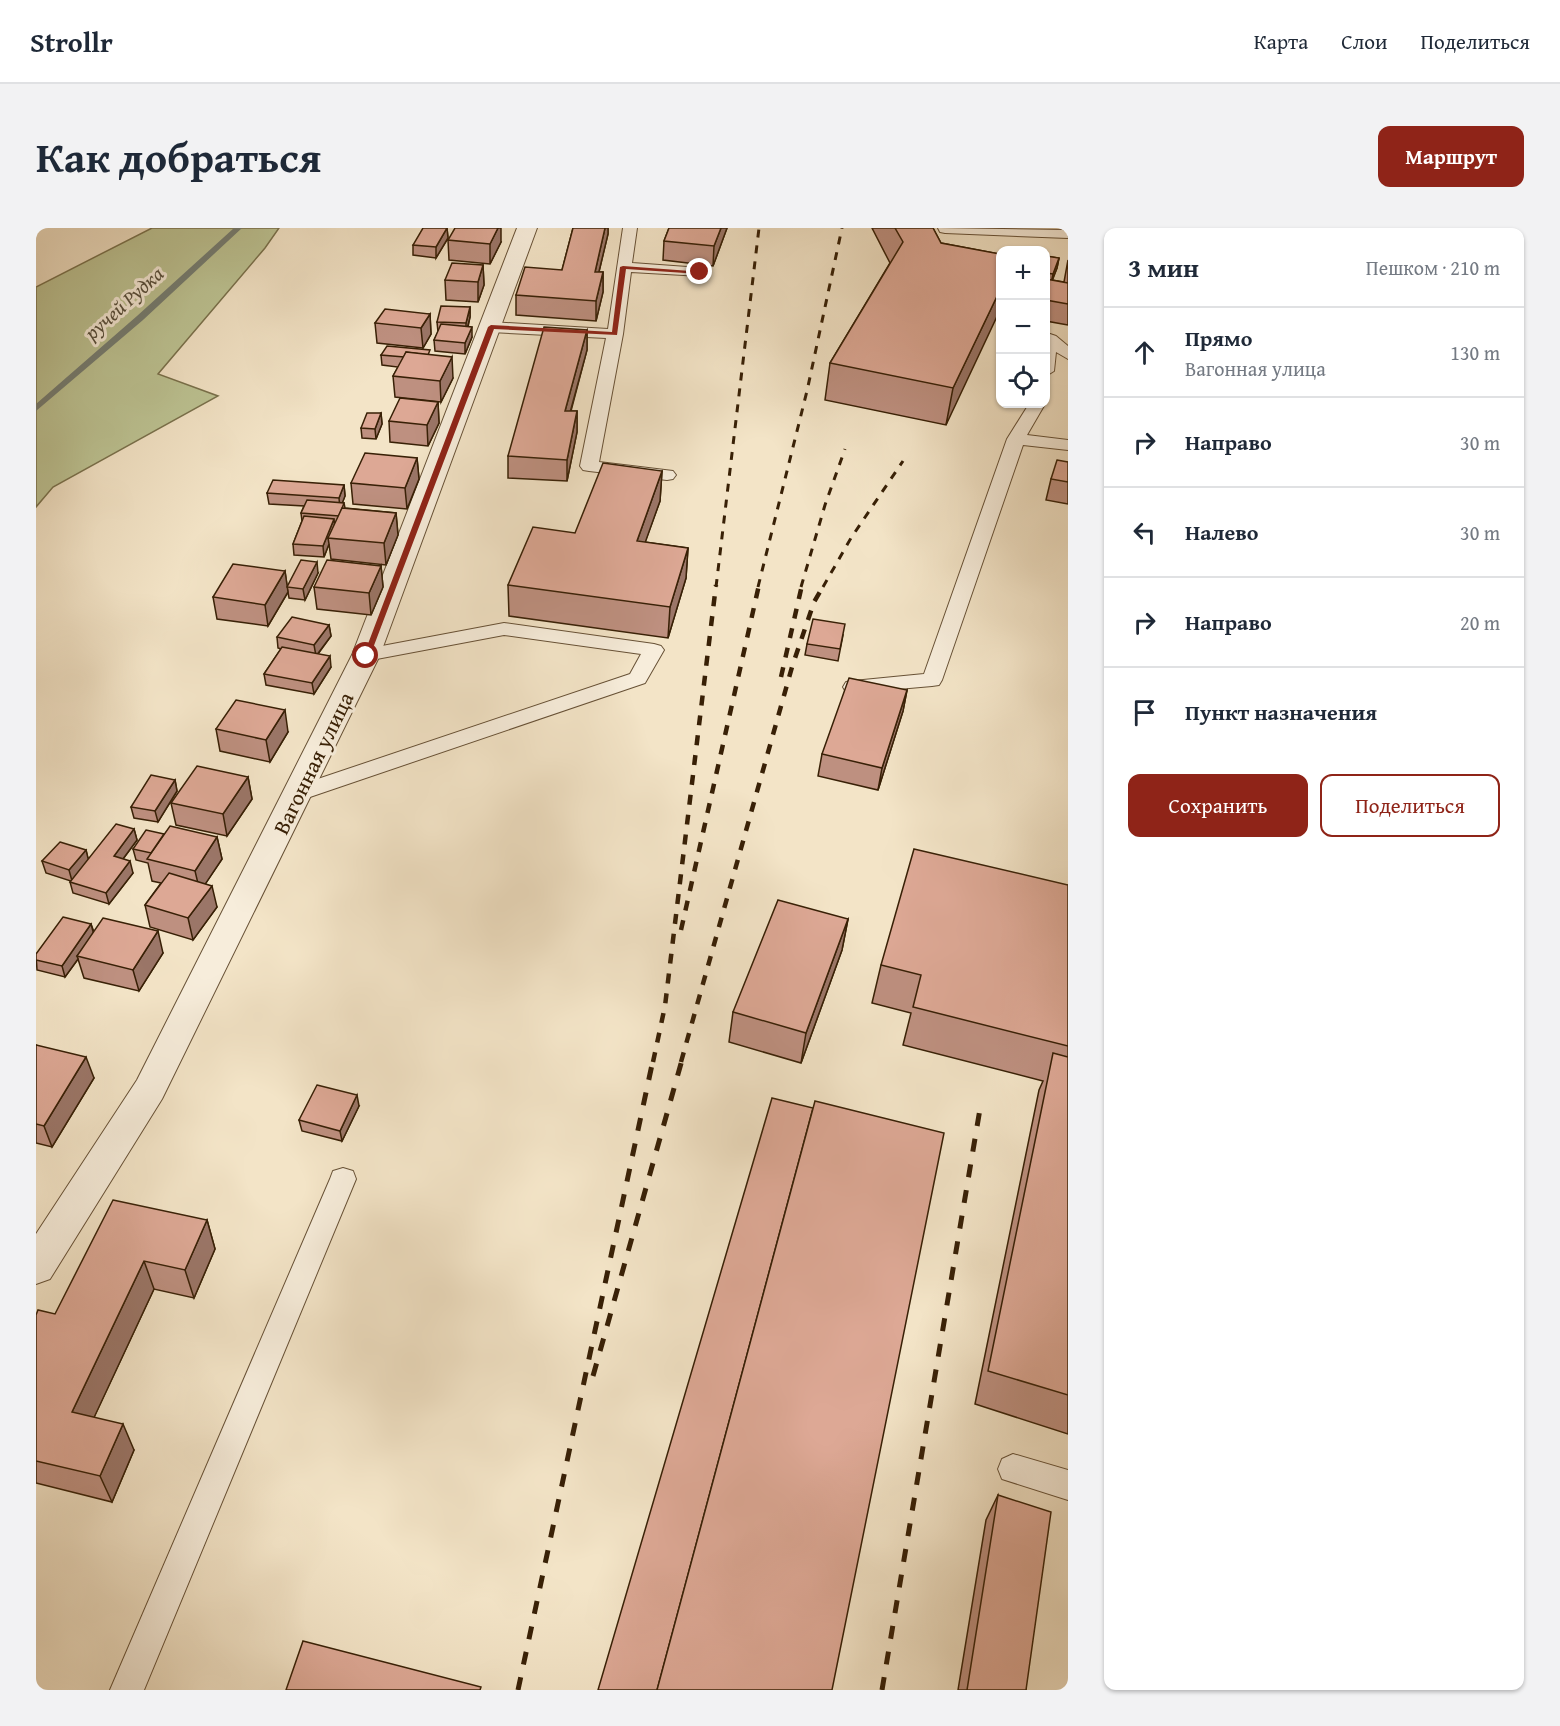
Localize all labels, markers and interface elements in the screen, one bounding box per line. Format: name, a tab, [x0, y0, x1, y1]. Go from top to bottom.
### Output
text: Strollr	[30, 21, 113, 62]
text: Карта	[1254, 26, 1308, 57]
text: Слои	[1341, 26, 1387, 57]
text: Поделиться	[1420, 26, 1530, 57]
text: Как добраться	[36, 126, 321, 187]
button: Маршрут	[1378, 126, 1524, 187]
map controls	[996, 246, 1050, 408]
button: +	[996, 246, 1050, 300]
text: 3 мин	[1128, 248, 1199, 287]
text: Пешком · 210 m	[1366, 253, 1500, 282]
route end	[686, 258, 712, 284]
water label: ручей Рудка	[77, 259, 170, 347]
button: −	[996, 300, 1050, 354]
text: Прямо	[1185, 322, 1252, 354]
icon: ahead	[1128, 336, 1161, 369]
text: 130 m	[1450, 338, 1500, 367]
button: locate	[996, 354, 1050, 408]
text: Вагонная улица	[1185, 354, 1326, 383]
icon: right	[1128, 426, 1161, 459]
text: Направо	[1185, 426, 1272, 458]
text: 30 m	[1460, 428, 1500, 457]
icon: left	[1128, 516, 1161, 549]
text: Налево	[1185, 516, 1258, 548]
text: 30 m	[1460, 518, 1500, 547]
icon: right	[1128, 606, 1161, 639]
text: Направо	[1185, 606, 1272, 638]
text: 20 m	[1460, 608, 1500, 637]
route start	[352, 642, 378, 668]
street label: Вагонная улица	[265, 686, 362, 840]
icon: arrive	[1128, 696, 1161, 729]
text: Пункт назначения	[1185, 696, 1377, 728]
button: Сохранить	[1128, 774, 1308, 837]
button: Поделиться	[1320, 774, 1500, 837]

